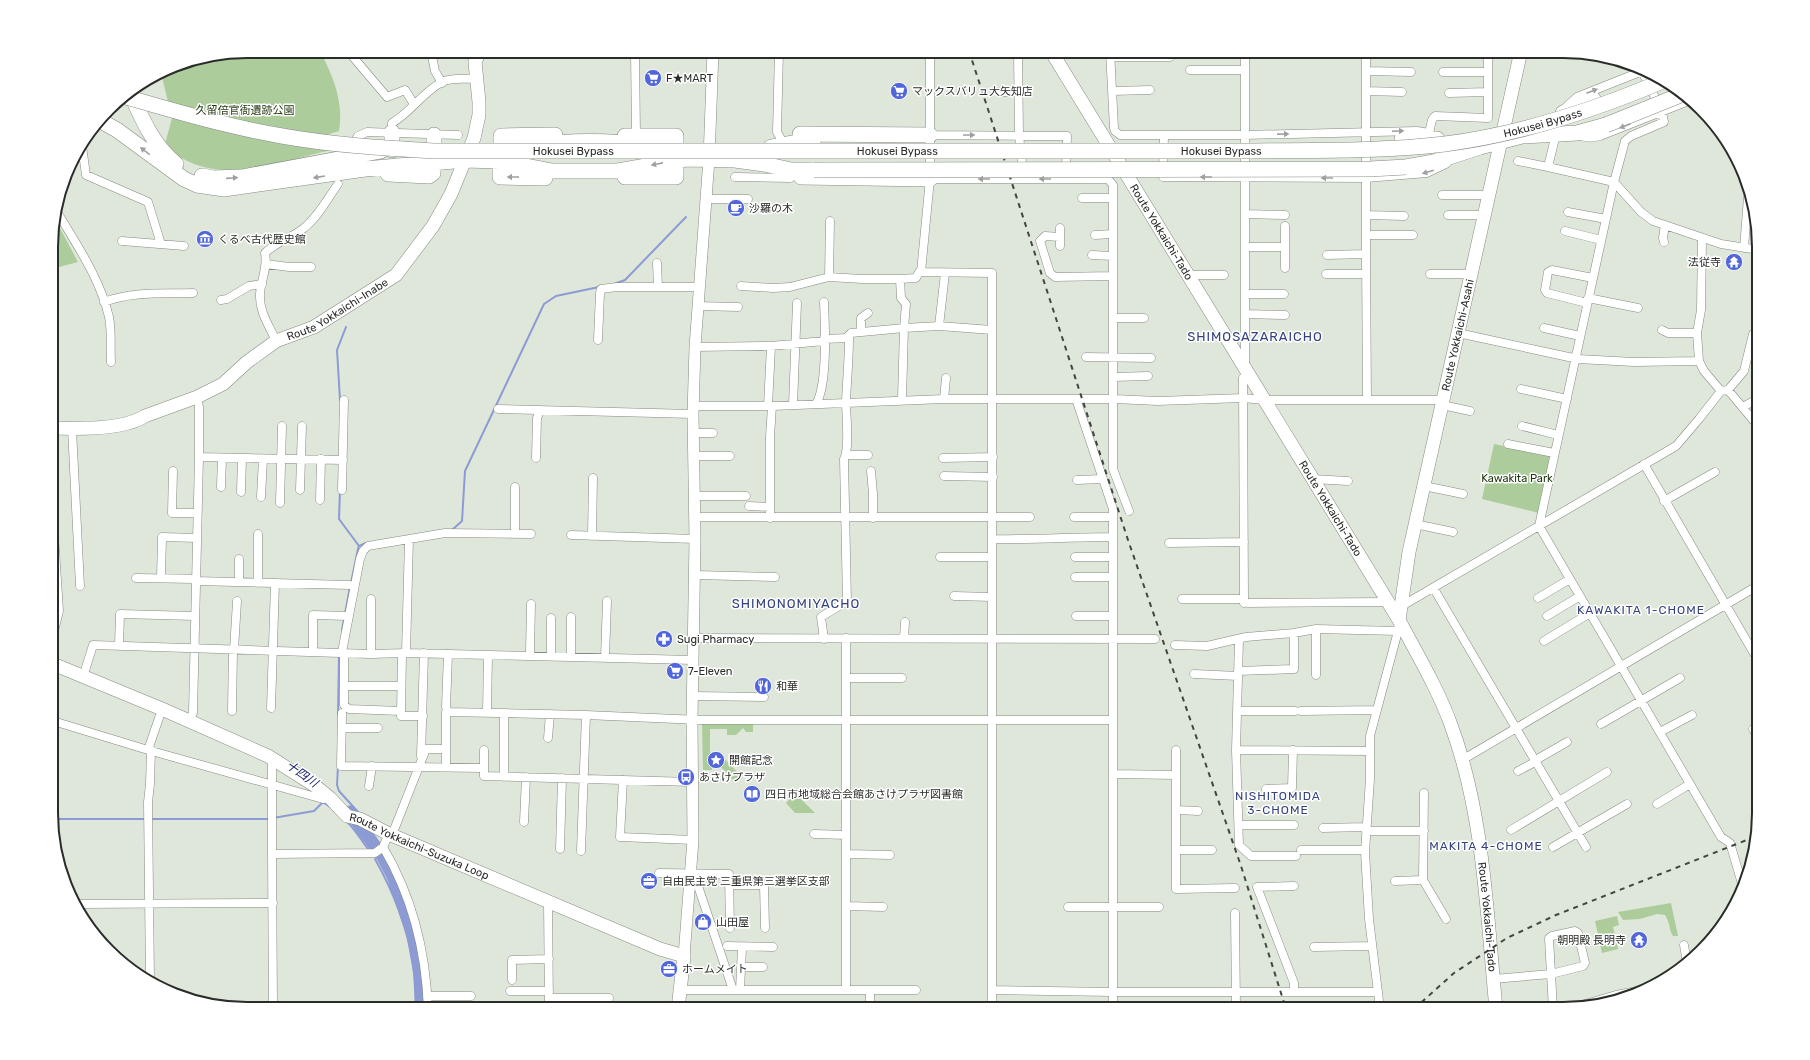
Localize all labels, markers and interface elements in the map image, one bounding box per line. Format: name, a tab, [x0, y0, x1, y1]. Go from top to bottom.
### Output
supermarket icon: F★MART	[643, 68, 663, 88]
place label: F★MART	[666, 72, 714, 85]
supermarket icon: マックスバリュ大矢知店	[889, 81, 909, 101]
place label: マックスバリュ大矢知店	[912, 85, 1033, 98]
one-way arrow	[1586, 87, 1598, 93]
park label: 久留倍官衙遺跡公園	[196, 104, 295, 117]
street label: Hokusei Bypass	[1502, 106, 1584, 140]
one-way arrow	[1619, 124, 1631, 130]
one-way arrow	[1392, 128, 1405, 134]
one-way arrow	[1277, 131, 1290, 137]
one-way arrow	[963, 132, 976, 138]
street label: Hokusei Bypass	[1181, 144, 1262, 158]
street label: Hokusei Bypass	[533, 145, 614, 158]
street label: Hokusei Bypass	[857, 145, 938, 158]
one-way arrow	[139, 146, 150, 155]
one-way arrow	[650, 162, 663, 168]
one-way arrow	[1422, 169, 1434, 175]
one-way arrow	[226, 174, 238, 181]
one-way arrow	[313, 174, 325, 180]
one-way arrow	[506, 174, 519, 180]
one-way arrow	[1199, 174, 1212, 180]
one-way arrow	[1320, 175, 1333, 181]
one-way arrow	[977, 176, 990, 182]
one-way arrow	[1038, 176, 1051, 182]
street label: Route Yokkaichi-Tado	[1127, 182, 1196, 282]
cafe icon: 沙羅の木	[726, 198, 746, 218]
place label: 沙羅の木	[749, 202, 793, 215]
museum icon: くるべ古代歴史館	[195, 229, 215, 249]
place label: くるべ古代歴史館	[218, 233, 306, 246]
temple icon: 法従寺	[1724, 252, 1744, 272]
place label: 法従寺	[1688, 256, 1721, 269]
street label: Route Yokkaichi-Inabe	[285, 275, 390, 343]
street label: Route Yokkaichi-Asahi	[1439, 278, 1476, 392]
district label: SHIMOSAZARAICHO	[1187, 329, 1323, 344]
street label: Route Yokkaichi-Tado	[1296, 458, 1365, 559]
park label: Kawakita Park	[1481, 472, 1553, 485]
district label: SHIMONOMIYACHO	[732, 596, 860, 611]
district label: KAWAKITA 1-CHOME	[1577, 603, 1705, 617]
pharmacy icon: Sugi Pharmacy	[654, 629, 674, 649]
place label: Sugi Pharmacy	[677, 633, 754, 646]
supermarket icon: 7-Eleven	[665, 661, 685, 681]
place label: 7-Eleven	[688, 665, 733, 678]
restaurant icon: 和華	[753, 676, 773, 696]
place label: 和華	[776, 680, 798, 693]
place icon: 開館記念	[706, 750, 726, 770]
place label: 開館記念	[729, 754, 773, 767]
water label: 十四川	[283, 758, 322, 791]
bus stop icon: あさけプラザ	[676, 767, 696, 787]
place label: あさけプラザ	[699, 771, 765, 784]
library icon: 四日市地域総合会館あさけプラザ図書館	[742, 784, 762, 804]
place label: 四日市地域総合会館あさけプラザ図書館	[765, 788, 963, 801]
district label: NISHITOMIDA 3-CHOME	[1235, 789, 1321, 817]
street label: Route Yokkaichi-Suzuka Loop	[348, 810, 491, 882]
district label: MAKITA 4-CHOME	[1429, 839, 1543, 853]
street label: Route Yokkaichi-Tado	[1476, 861, 1499, 972]
office icon: 自由民主党 三重県第三選挙区支部	[639, 871, 659, 891]
place label: 自由民主党 三重県第三選挙区支部	[662, 875, 830, 888]
shop icon: 山田屋	[693, 912, 713, 932]
place label: 山田屋	[716, 916, 749, 929]
temple icon: 朝明殿 長明寺	[1629, 930, 1649, 950]
place label: 朝明殿 長明寺	[1557, 934, 1626, 947]
office icon: ホームメイト	[659, 959, 679, 979]
place label: ホームメイト	[682, 963, 748, 976]

